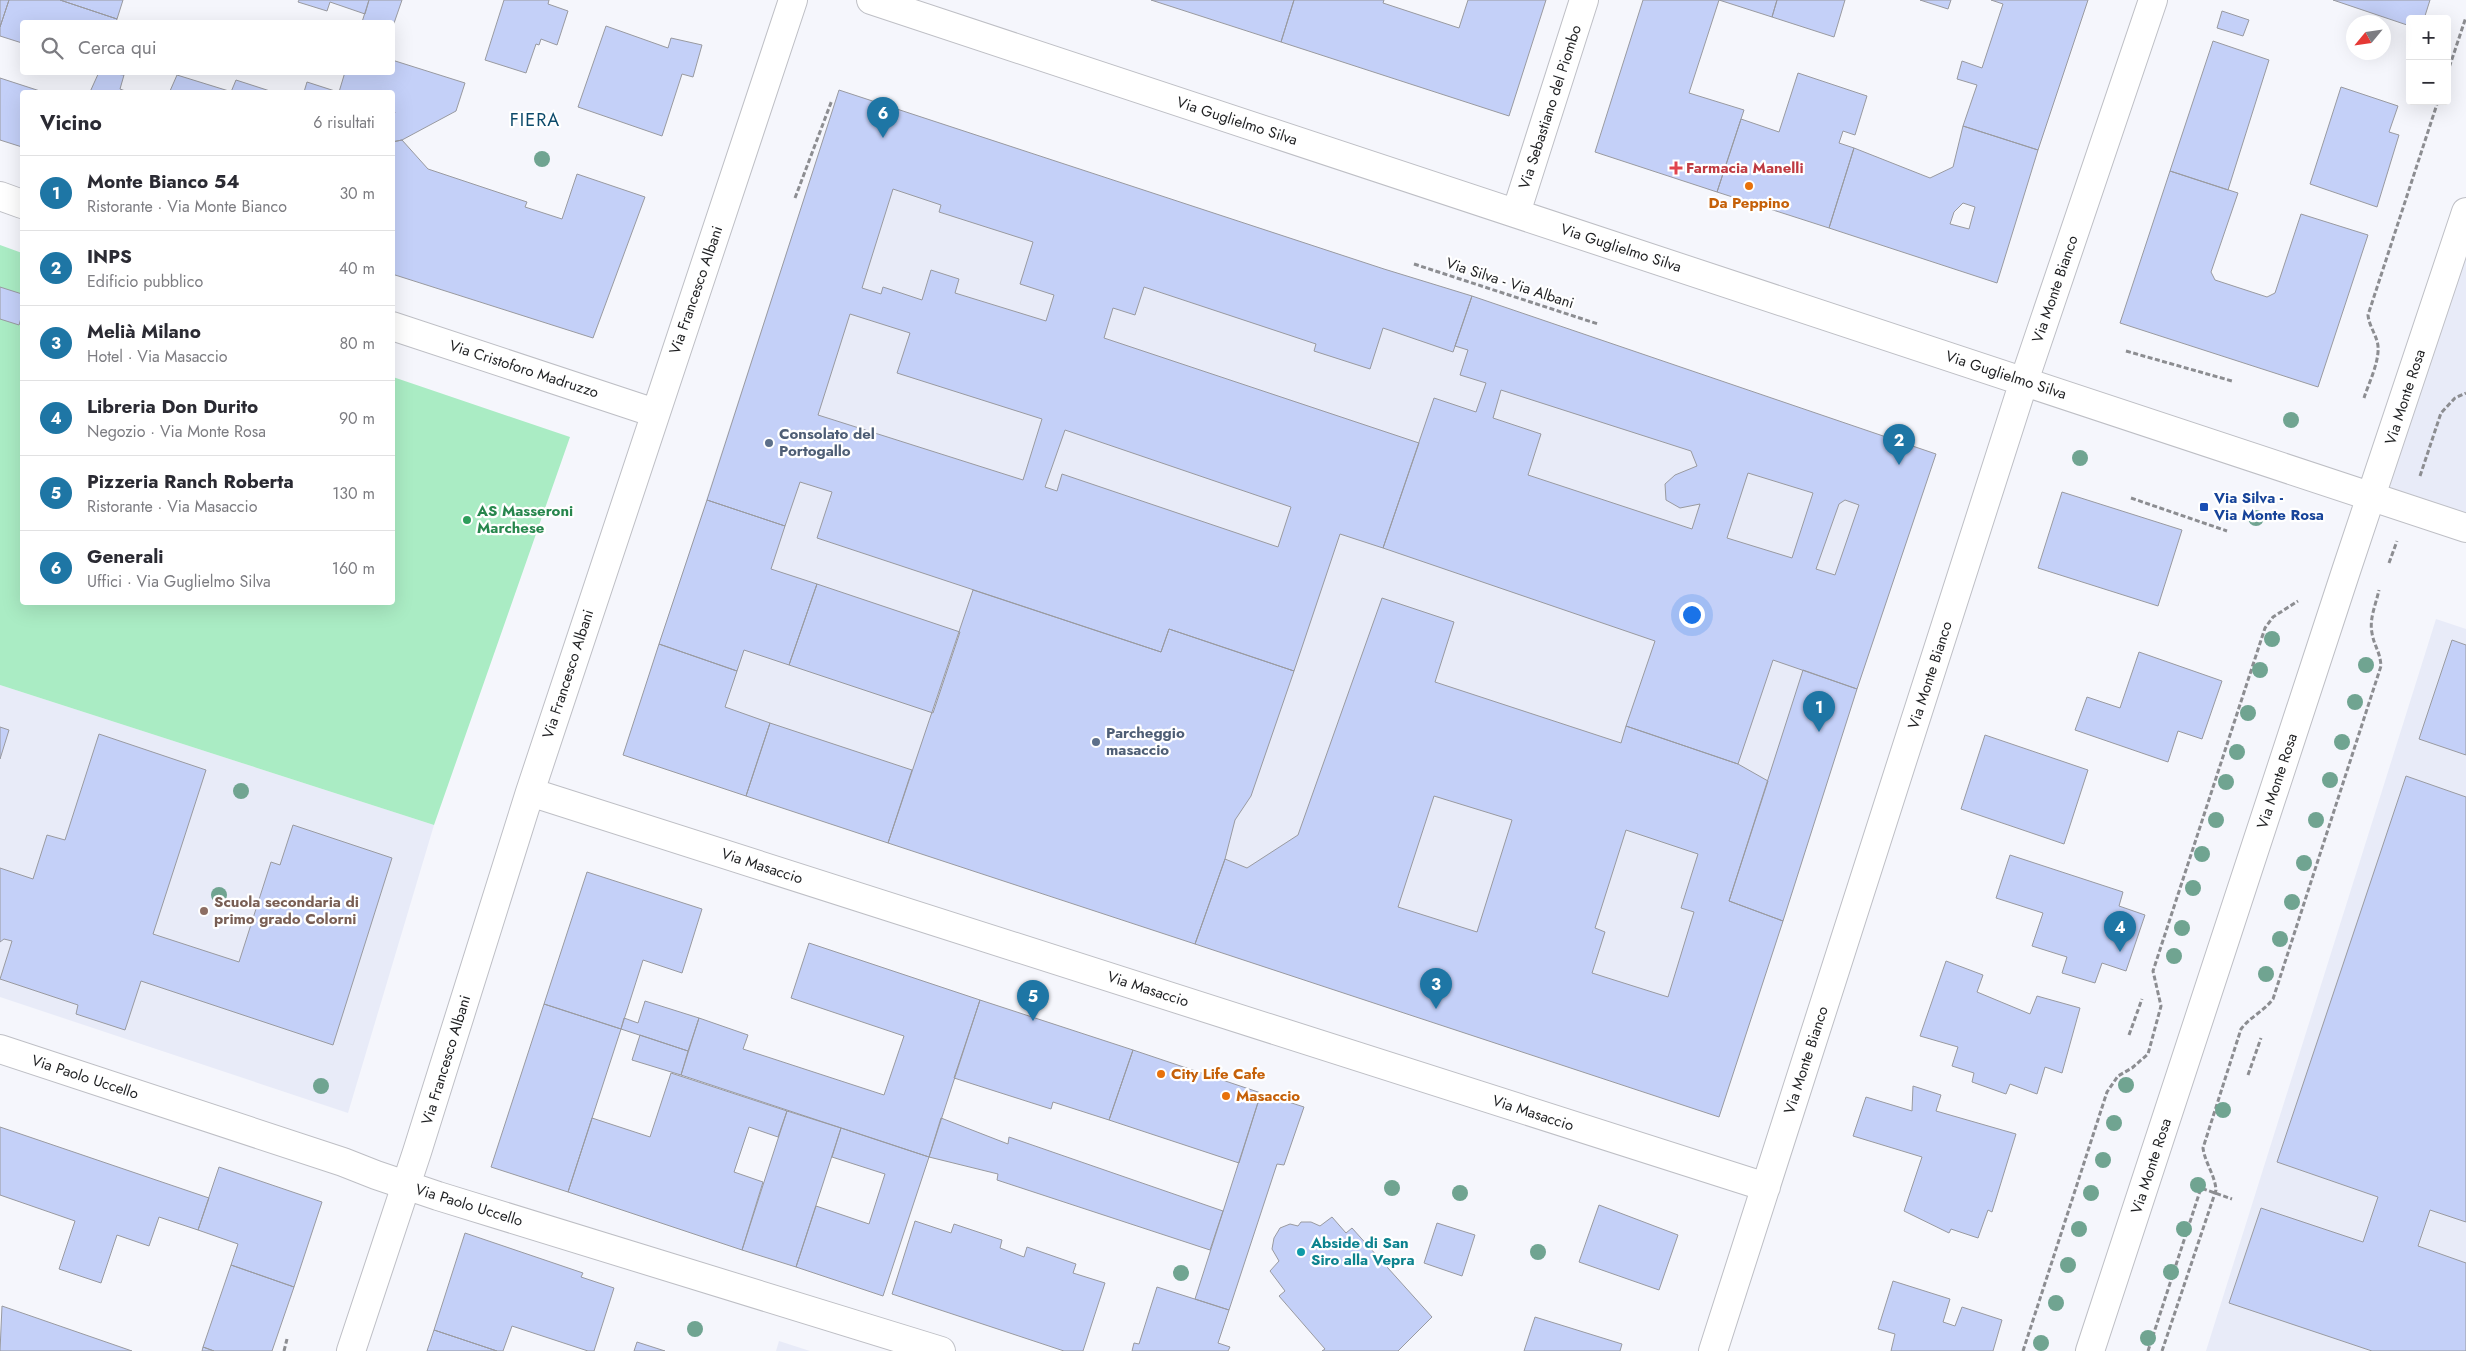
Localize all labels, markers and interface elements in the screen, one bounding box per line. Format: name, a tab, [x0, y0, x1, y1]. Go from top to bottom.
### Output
north arrow	[2346, 15, 2391, 60]
map controls	[2406, 15, 2451, 105]
button: +	[2406, 15, 2451, 60]
search box	[20, 20, 395, 75]
street label: Via Sebastiano del Piombo	[1513, 22, 1587, 192]
icon: search	[38, 34, 66, 62]
text: Cerca qui	[78, 34, 157, 61]
button: −	[2406, 60, 2451, 105]
street label: Via Guglielmo Silva	[1174, 91, 1300, 151]
pin: 6	[867, 97, 899, 138]
district label: FIERA	[510, 107, 560, 133]
text: Vicino	[40, 108, 102, 138]
text: 6 risultati	[313, 111, 375, 134]
place label: Farmacia Manelli	[1686, 157, 1804, 179]
marker: Farmacia Manelli	[1670, 162, 1682, 174]
text: Monte Bianco 54	[87, 168, 240, 195]
marker: Da Peppino	[1743, 180, 1755, 192]
text: 1	[52, 182, 60, 205]
text: 30 m	[339, 182, 375, 205]
place label: Da Peppino	[1708, 192, 1790, 214]
text: Ristorante · Via Monte Bianco	[87, 195, 287, 218]
street label: Via Guglielmo Silva	[1558, 218, 1684, 278]
street label: Via Francesco Albani	[664, 223, 728, 357]
street label: Via Monte Bianco	[2026, 232, 2084, 346]
text: INPS	[87, 243, 132, 270]
street label: Via Silva - Via Albani	[1443, 252, 1577, 314]
text: 2	[51, 257, 61, 280]
text: 40 m	[339, 257, 375, 280]
text: Edificio pubblico	[87, 270, 203, 293]
text: Melià Milano	[87, 318, 201, 345]
text: 3	[51, 332, 61, 355]
text: 80 m	[339, 332, 375, 355]
street label: Via Cristoforo Madruzzo	[446, 334, 602, 404]
text: Hotel · Via Masaccio	[87, 345, 228, 368]
street label: Via Guglielmo Silva	[1943, 345, 2069, 405]
street label: Via Monte Rosa	[2379, 346, 2431, 448]
text: Libreria Don Durito	[87, 393, 258, 420]
text: 4	[50, 407, 62, 430]
text: 90 m	[339, 407, 375, 430]
text: Negozio · Via Monte Rosa	[87, 420, 266, 443]
place label: Consolato del Portogallo	[779, 423, 875, 462]
pin: 2	[1883, 424, 1915, 465]
marker: Consolato del Portogallo	[763, 437, 775, 449]
text: Pizzeria Ranch Roberta	[87, 468, 294, 495]
text: 5	[51, 482, 61, 505]
text: 130 m	[332, 482, 375, 505]
place label: Via Silva - Via Monte Rosa	[2213, 487, 2324, 526]
text: Ristorante · Via Masaccio	[87, 495, 257, 518]
place label: AS Masseroni Marchese	[476, 500, 573, 539]
marker: Via Silva - Via Monte Rosa	[2198, 501, 2210, 513]
marker: AS Masseroni Marchese	[461, 514, 473, 526]
text: Generali	[87, 543, 164, 570]
text: 6	[51, 557, 61, 580]
text: 160 m	[332, 557, 375, 580]
text: Uffici · Via Guglielmo Silva	[87, 570, 271, 593]
your location	[1679, 602, 1705, 628]
street label: Via Francesco Albani	[537, 607, 599, 741]
street label: Via Monte Bianco	[1902, 618, 1958, 732]
pin: 1	[1803, 691, 1835, 732]
place label: Parcheggio masaccio	[1106, 722, 1185, 761]
street label: Via Monte Rosa	[2251, 730, 2303, 832]
marker: Parcheggio masaccio	[1090, 736, 1102, 748]
street label: Via Masaccio	[718, 842, 806, 890]
place label: Scuola secondaria di primo grado Colorni	[214, 891, 359, 930]
marker: Scuola secondaria di primo grado Colorni	[198, 905, 210, 917]
pin: 4	[2104, 911, 2136, 952]
street label: Via Masaccio	[1104, 965, 1192, 1013]
pin: 3	[1420, 968, 1452, 1009]
pin: 5	[1017, 980, 1049, 1021]
street label: Via Francesco Albani	[416, 992, 476, 1128]
street label: Via Monte Bianco	[1778, 1003, 1834, 1117]
street label: Via Paolo Uccello	[29, 1049, 141, 1105]
place label: City Life Cafe	[1171, 1063, 1266, 1085]
marker: City Life Cafe	[1155, 1068, 1167, 1080]
place label: Masaccio	[1236, 1085, 1300, 1107]
street label: Via Masaccio	[1489, 1089, 1577, 1137]
marker: Masaccio	[1220, 1090, 1232, 1102]
street label: Via Monte Rosa	[2125, 1115, 2177, 1217]
street label: Via Paolo Uccello	[413, 1178, 525, 1232]
place label: Abside di San Siro alla Vepra	[1310, 1232, 1415, 1271]
marker: Abside di San Siro alla Vepra	[1295, 1246, 1307, 1258]

